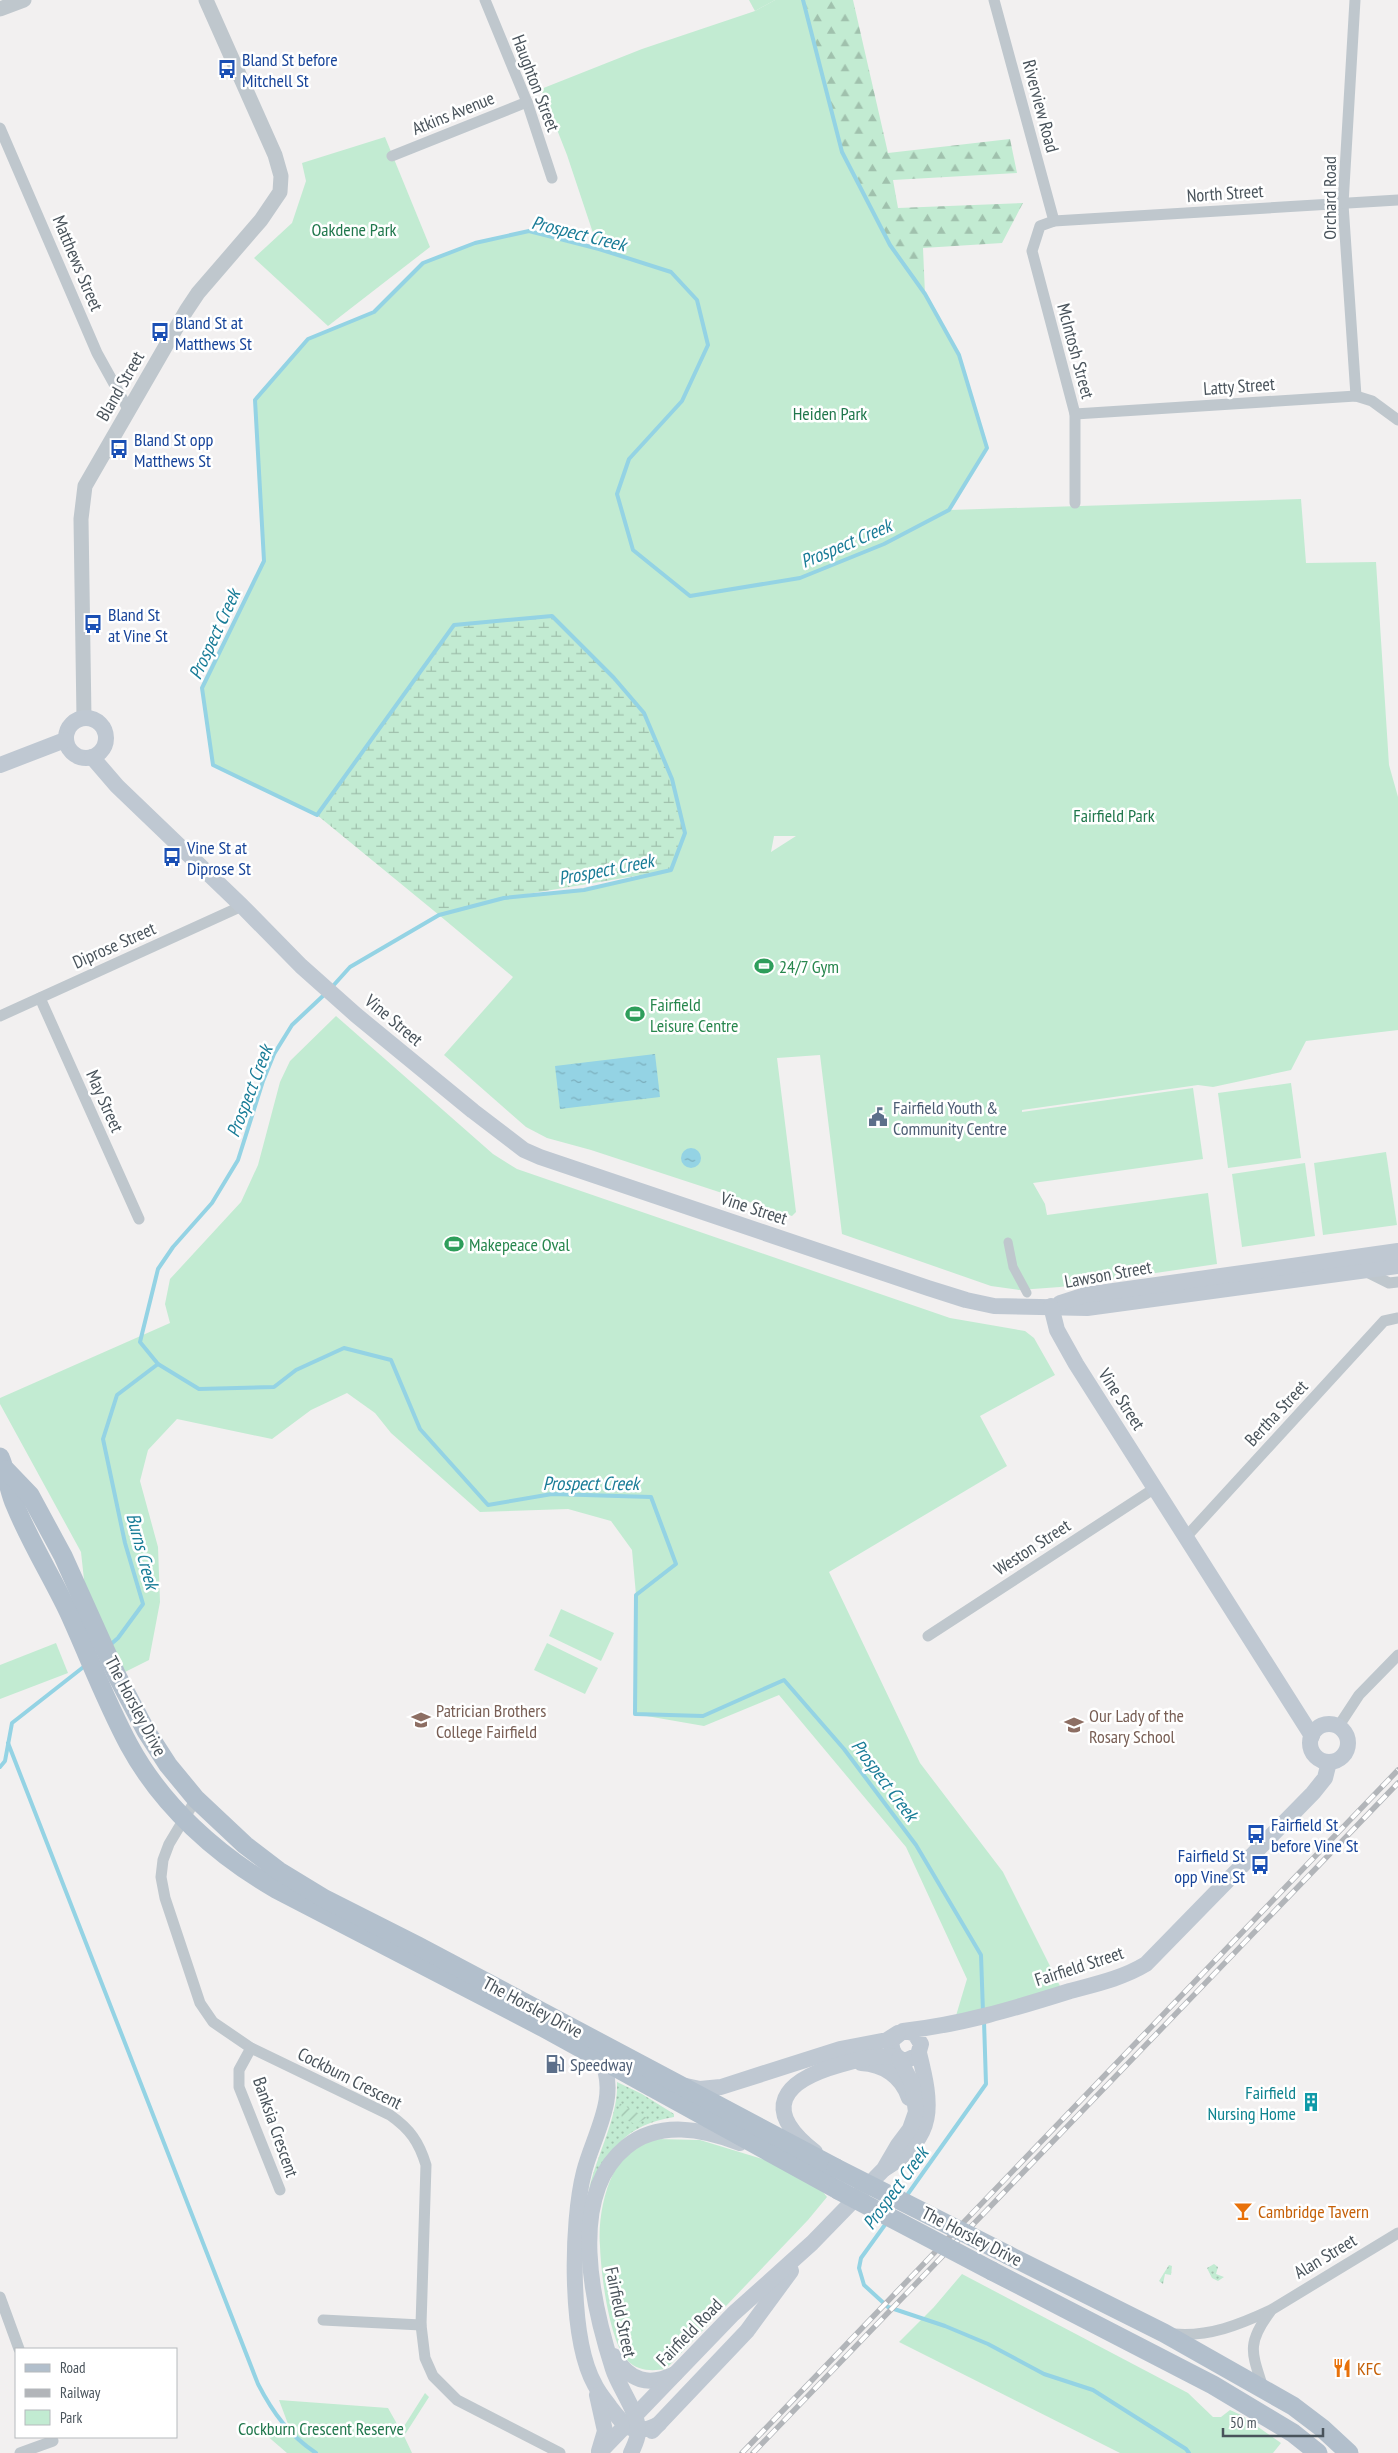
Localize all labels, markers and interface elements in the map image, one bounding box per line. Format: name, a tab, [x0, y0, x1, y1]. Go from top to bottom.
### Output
street label: Haughton Street	[507, 31, 565, 135]
place label: Bland St before Mitchell St	[242, 48, 338, 92]
street label: Riverview Road	[1018, 57, 1064, 155]
bus stop icon: Bland St before Mitchell St	[216, 58, 238, 80]
street label: Atkins Avenue	[408, 86, 498, 140]
street label: Orchard Road	[1318, 156, 1341, 240]
street label: North Street	[1186, 179, 1264, 207]
water label: Prospect Creek	[529, 210, 631, 257]
street label: Matthews Street	[48, 212, 108, 314]
park label: Oakdene Park	[311, 218, 397, 241]
street label: McIntosh Street	[1052, 301, 1100, 401]
place label: Bland St at Matthews St	[175, 311, 252, 355]
bus stop icon: Bland St at Matthews St	[149, 321, 171, 343]
street label: Bland Street	[91, 347, 149, 425]
street label: Latty Street	[1203, 372, 1276, 400]
park label: Heiden Park	[793, 402, 867, 425]
place label: Bland St opp Matthews St	[134, 428, 213, 472]
bus stop icon: Bland St opp Matthews St	[108, 438, 130, 460]
water label: Prospect Creek	[797, 512, 897, 573]
water label: Prospect Creek	[183, 583, 246, 683]
place label: Bland St at Vine St	[108, 603, 168, 647]
bus stop icon: Bland St at Vine St	[82, 613, 104, 635]
park label: Fairfield Park	[1073, 804, 1155, 827]
place label: Vine St at Diprose St	[186, 836, 251, 880]
bus stop icon: Vine St at Diprose St	[161, 846, 183, 868]
water label: Prospect Creek	[556, 848, 658, 890]
street label: Diprose Street	[69, 916, 159, 974]
sports icon: 24/7 Gym	[753, 955, 775, 977]
place label: 24/7 Gym	[779, 955, 839, 978]
street label: Vine Street	[360, 988, 428, 1051]
place label: Fairfield Leisure Centre	[650, 993, 739, 1037]
sports icon: Fairfield Leisure Centre	[624, 1003, 646, 1025]
water label: Prospect Creek	[221, 1039, 278, 1140]
street label: May Street	[81, 1066, 129, 1136]
place label: Fairfield Youth & Community Centre	[893, 1096, 1007, 1140]
public building icon: Fairfield Youth & Community Centre	[867, 1106, 889, 1128]
street label: Vine Street	[717, 1186, 790, 1230]
sports icon: Makepeace Oval	[443, 1233, 465, 1255]
place label: Makepeace Oval	[469, 1233, 571, 1256]
street label: Lawson Street	[1063, 1255, 1153, 1293]
street label: Vine Street	[1093, 1363, 1150, 1434]
street label: Bertha Street	[1239, 1375, 1313, 1451]
water label: Prospect Creek	[543, 1471, 642, 1495]
water label: Burns Creek	[121, 1510, 165, 1594]
street label: Weston Street	[989, 1514, 1075, 1580]
street label: The Horsley Drive	[100, 1652, 172, 1760]
place label: Patrician Brothers College Fairfield	[436, 1699, 546, 1743]
place label: Our Lady of the Rosary School	[1089, 1704, 1184, 1748]
school or university icon: Patrician Brothers College Fairfield	[410, 1709, 432, 1731]
school or university icon: Our Lady of the Rosary School	[1063, 1714, 1085, 1736]
water label: Prospect Creek	[846, 1734, 925, 1828]
place label: Fairfield St before Vine St	[1271, 1813, 1358, 1857]
bus stop icon: Fairfield St before Vine St	[1245, 1823, 1267, 1845]
place label: Fairfield St opp Vine St	[1174, 1844, 1245, 1888]
bus stop icon: Fairfield St opp Vine St	[1249, 1854, 1271, 1876]
street label: Fairfield Street	[1032, 1941, 1126, 1991]
street label: The Horsley Drive	[479, 1971, 587, 2043]
street label: Cockburn Crescent	[294, 2042, 406, 2114]
fuel station icon: Speedway	[544, 2053, 566, 2075]
place label: Speedway	[570, 2053, 633, 2076]
street label: Banksia Crescent	[248, 2074, 304, 2180]
place label: Fairfield Nursing Home	[1208, 2081, 1296, 2125]
building icon: Fairfield Nursing Home	[1300, 2091, 1322, 2113]
water label: Prospect Creek	[857, 2140, 935, 2234]
bar icon: Cambridge Tavern	[1232, 2200, 1254, 2222]
place label: Cambridge Tavern	[1258, 2200, 1369, 2223]
street label: The Horsley Drive	[918, 2201, 1026, 2271]
street label: Alan Street	[1290, 2228, 1360, 2284]
street label: Fairfield Street	[600, 2265, 642, 2359]
street label: Fairfield Road	[651, 2293, 727, 2371]
legend	[15, 2348, 178, 2438]
restaurant icon: KFC	[1331, 2357, 1353, 2379]
place label: KFC	[1357, 2357, 1382, 2380]
text: Road	[60, 2358, 86, 2377]
text: Railway	[60, 2383, 101, 2402]
scale bar	[1223, 2406, 1323, 2438]
text: Park	[60, 2408, 82, 2427]
text: 50 m	[1230, 2413, 1256, 2432]
park label: Cockburn Crescent Reserve	[238, 2417, 404, 2440]

